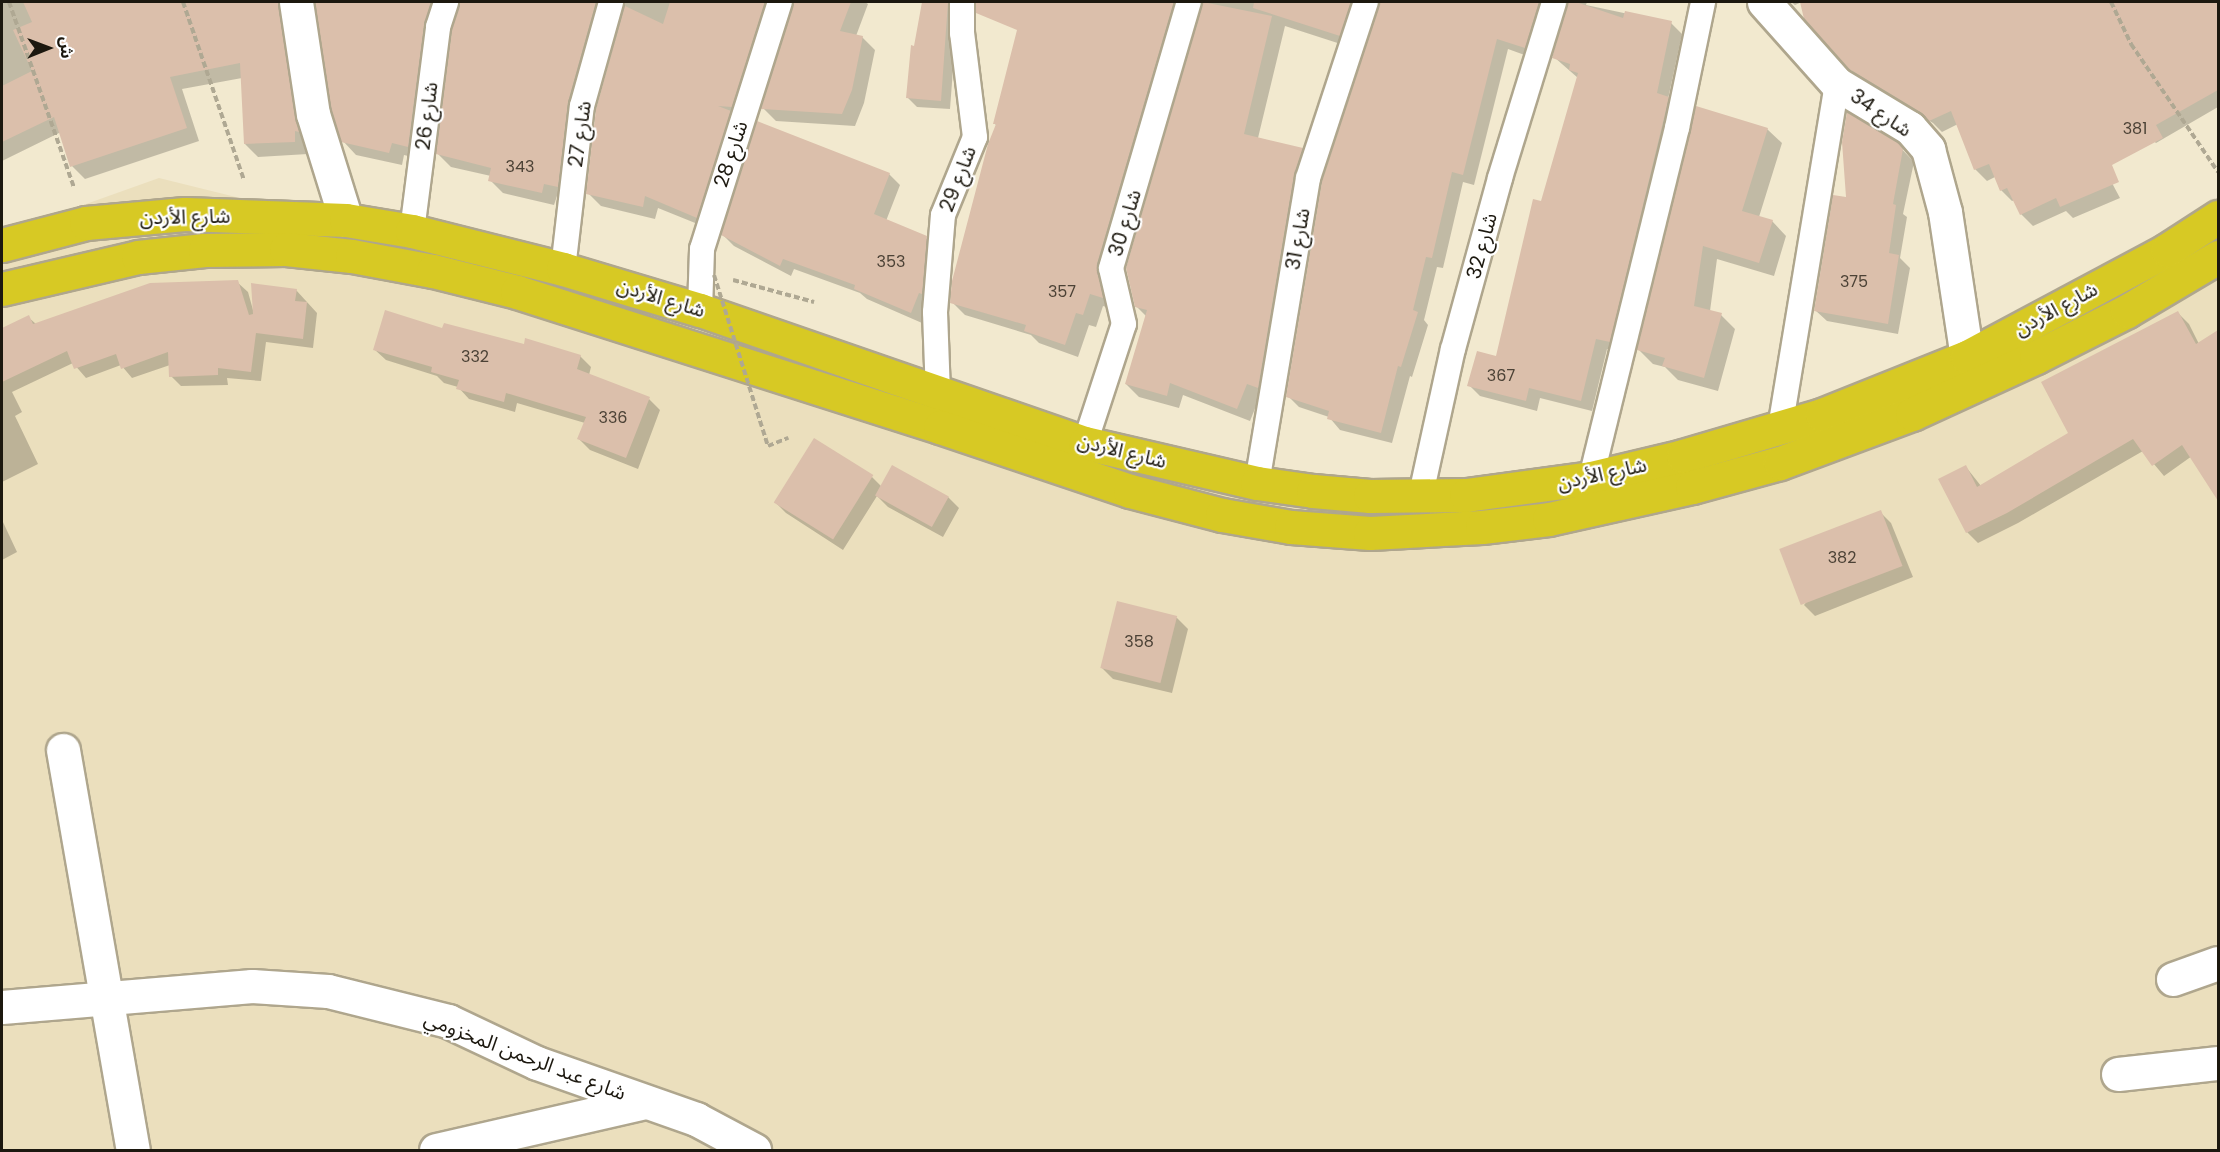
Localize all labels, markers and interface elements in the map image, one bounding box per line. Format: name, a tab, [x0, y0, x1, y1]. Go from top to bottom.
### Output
north arrow	[18, 18, 78, 78]
text: ش	[55, 37, 78, 59]
street label: شارع 26	[411, 81, 443, 151]
street label: شارع 34	[1846, 84, 1916, 142]
street label: شارع 27	[563, 99, 597, 169]
street label: شارع 28	[709, 118, 753, 190]
house number: 381	[2123, 119, 2147, 139]
street label: شارع 29	[935, 143, 981, 215]
house number: 343	[506, 157, 534, 177]
street label: شارع 30	[1103, 187, 1147, 259]
street label: شارع الأردن	[139, 204, 231, 230]
street label: شارع 31	[1281, 206, 1315, 272]
street label: شارع 32	[1462, 210, 1502, 282]
house number: 353	[877, 252, 905, 272]
house number: 375	[1840, 272, 1868, 292]
street label: شارع الأردن	[614, 273, 708, 323]
street label: شارع الأردن	[2010, 277, 2102, 341]
house number: 357	[1048, 282, 1076, 302]
house number: 332	[461, 347, 489, 367]
house number: 367	[1487, 366, 1515, 386]
house number: 336	[598, 408, 628, 428]
street label: شارع الأردن	[1075, 428, 1169, 474]
street label: شارع الأردن	[1555, 453, 1649, 495]
house number: 382	[1828, 548, 1856, 568]
house number: 358	[1124, 632, 1154, 652]
street label: شارع عبد الرحمن المخزومي	[421, 1006, 629, 1106]

